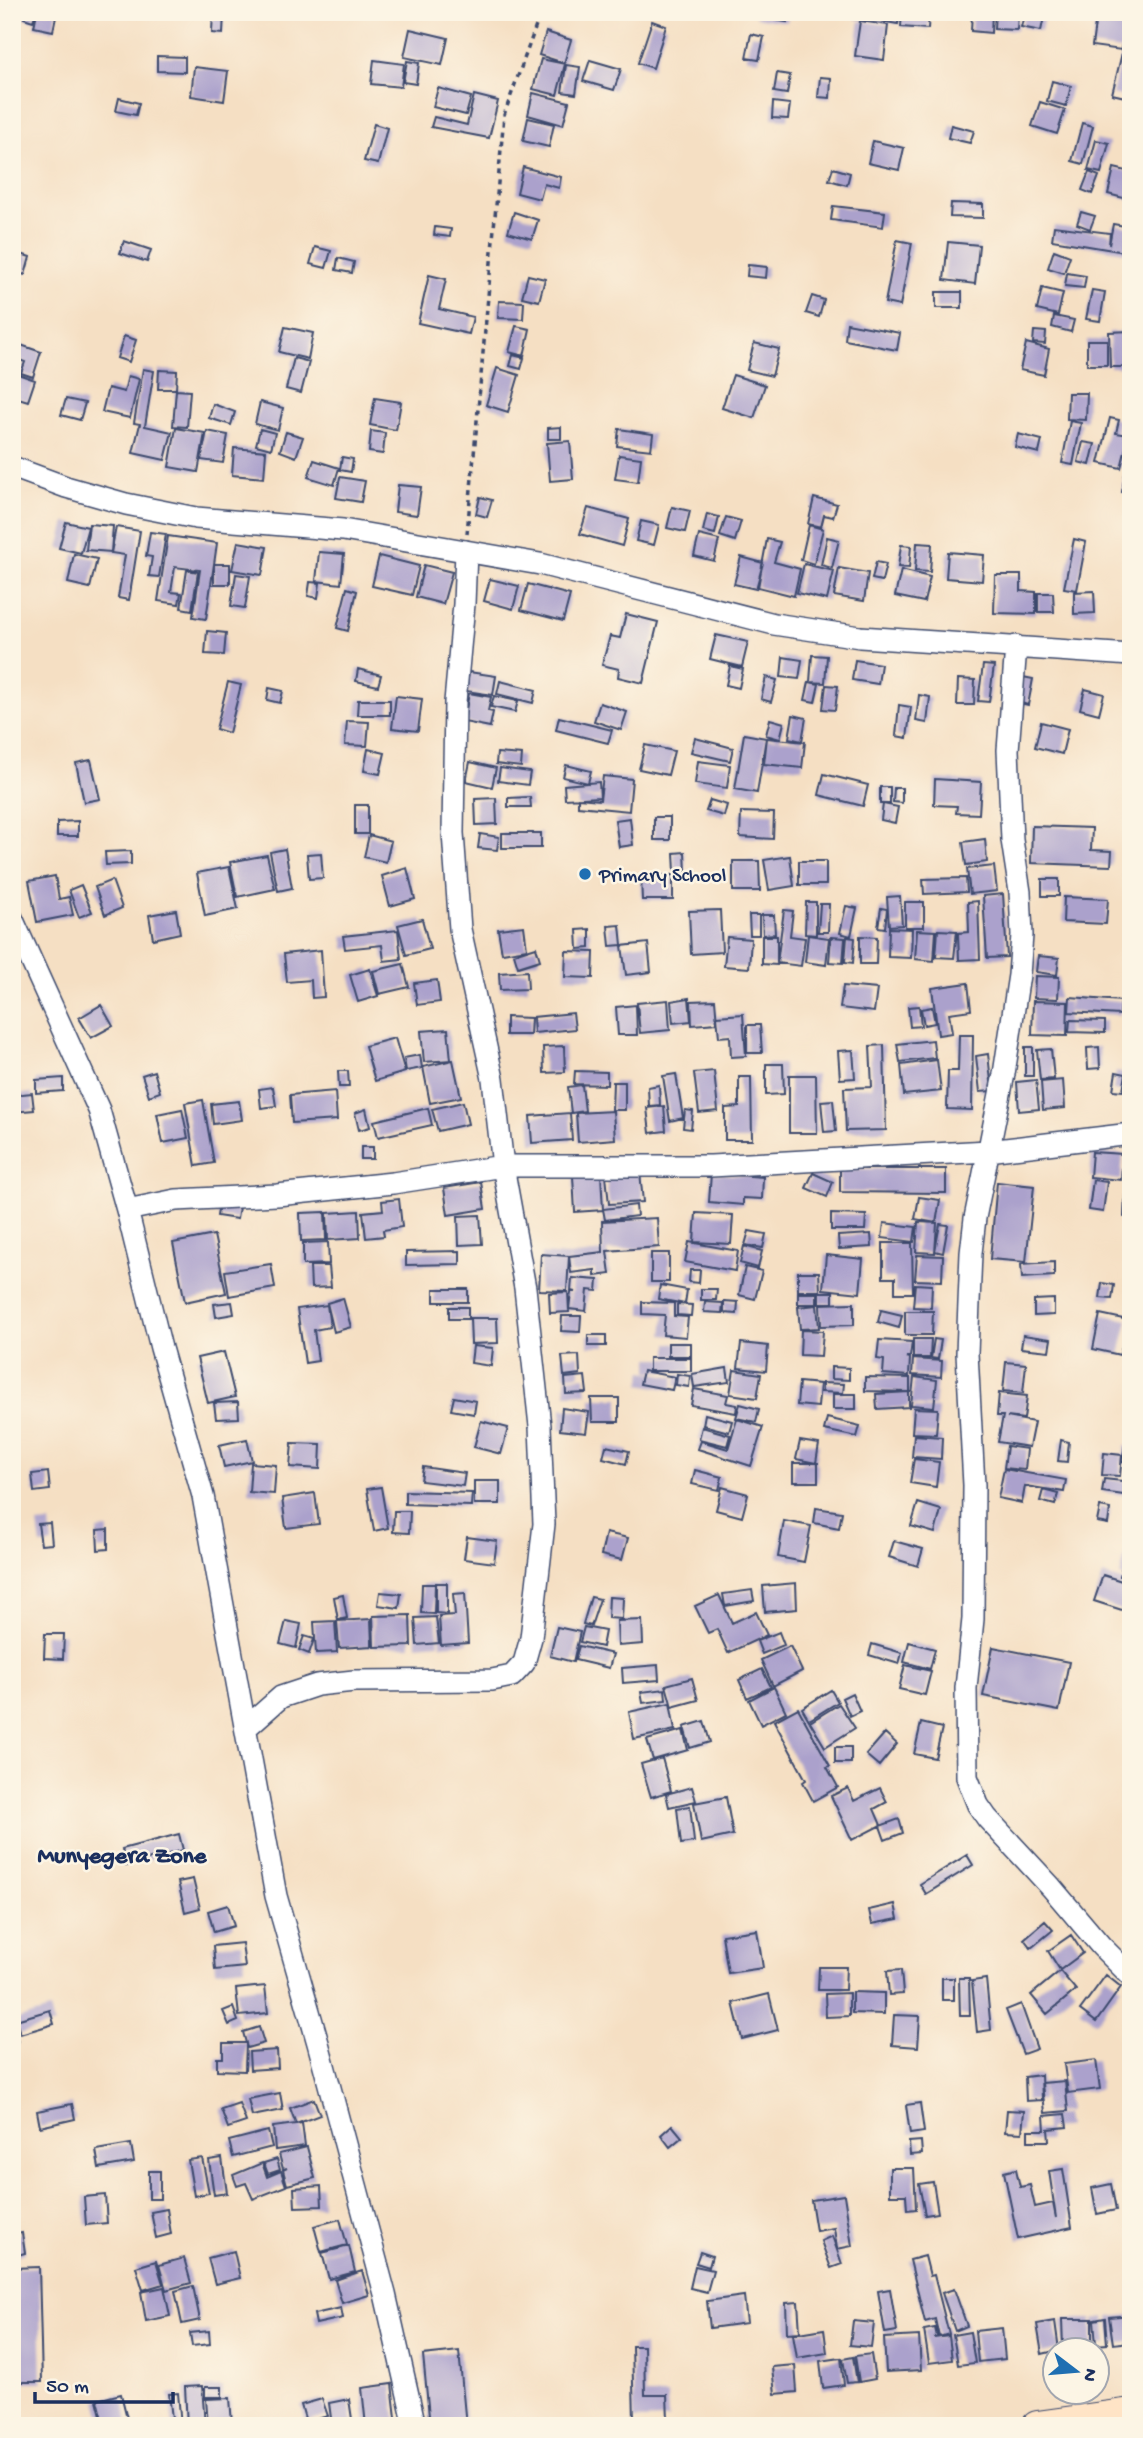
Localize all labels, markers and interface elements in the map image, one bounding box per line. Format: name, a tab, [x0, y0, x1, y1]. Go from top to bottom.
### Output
place label: Primary School	[598, 865, 726, 890]
marker: Primary School	[577, 866, 593, 882]
district label: Munyegera Zone	[38, 1843, 208, 1872]
north arrow	[1042, 2336, 1112, 2406]
scale bar	[35, 2361, 173, 2405]
text: N	[1076, 2366, 1102, 2384]
text: 50 m	[46, 2376, 89, 2401]

